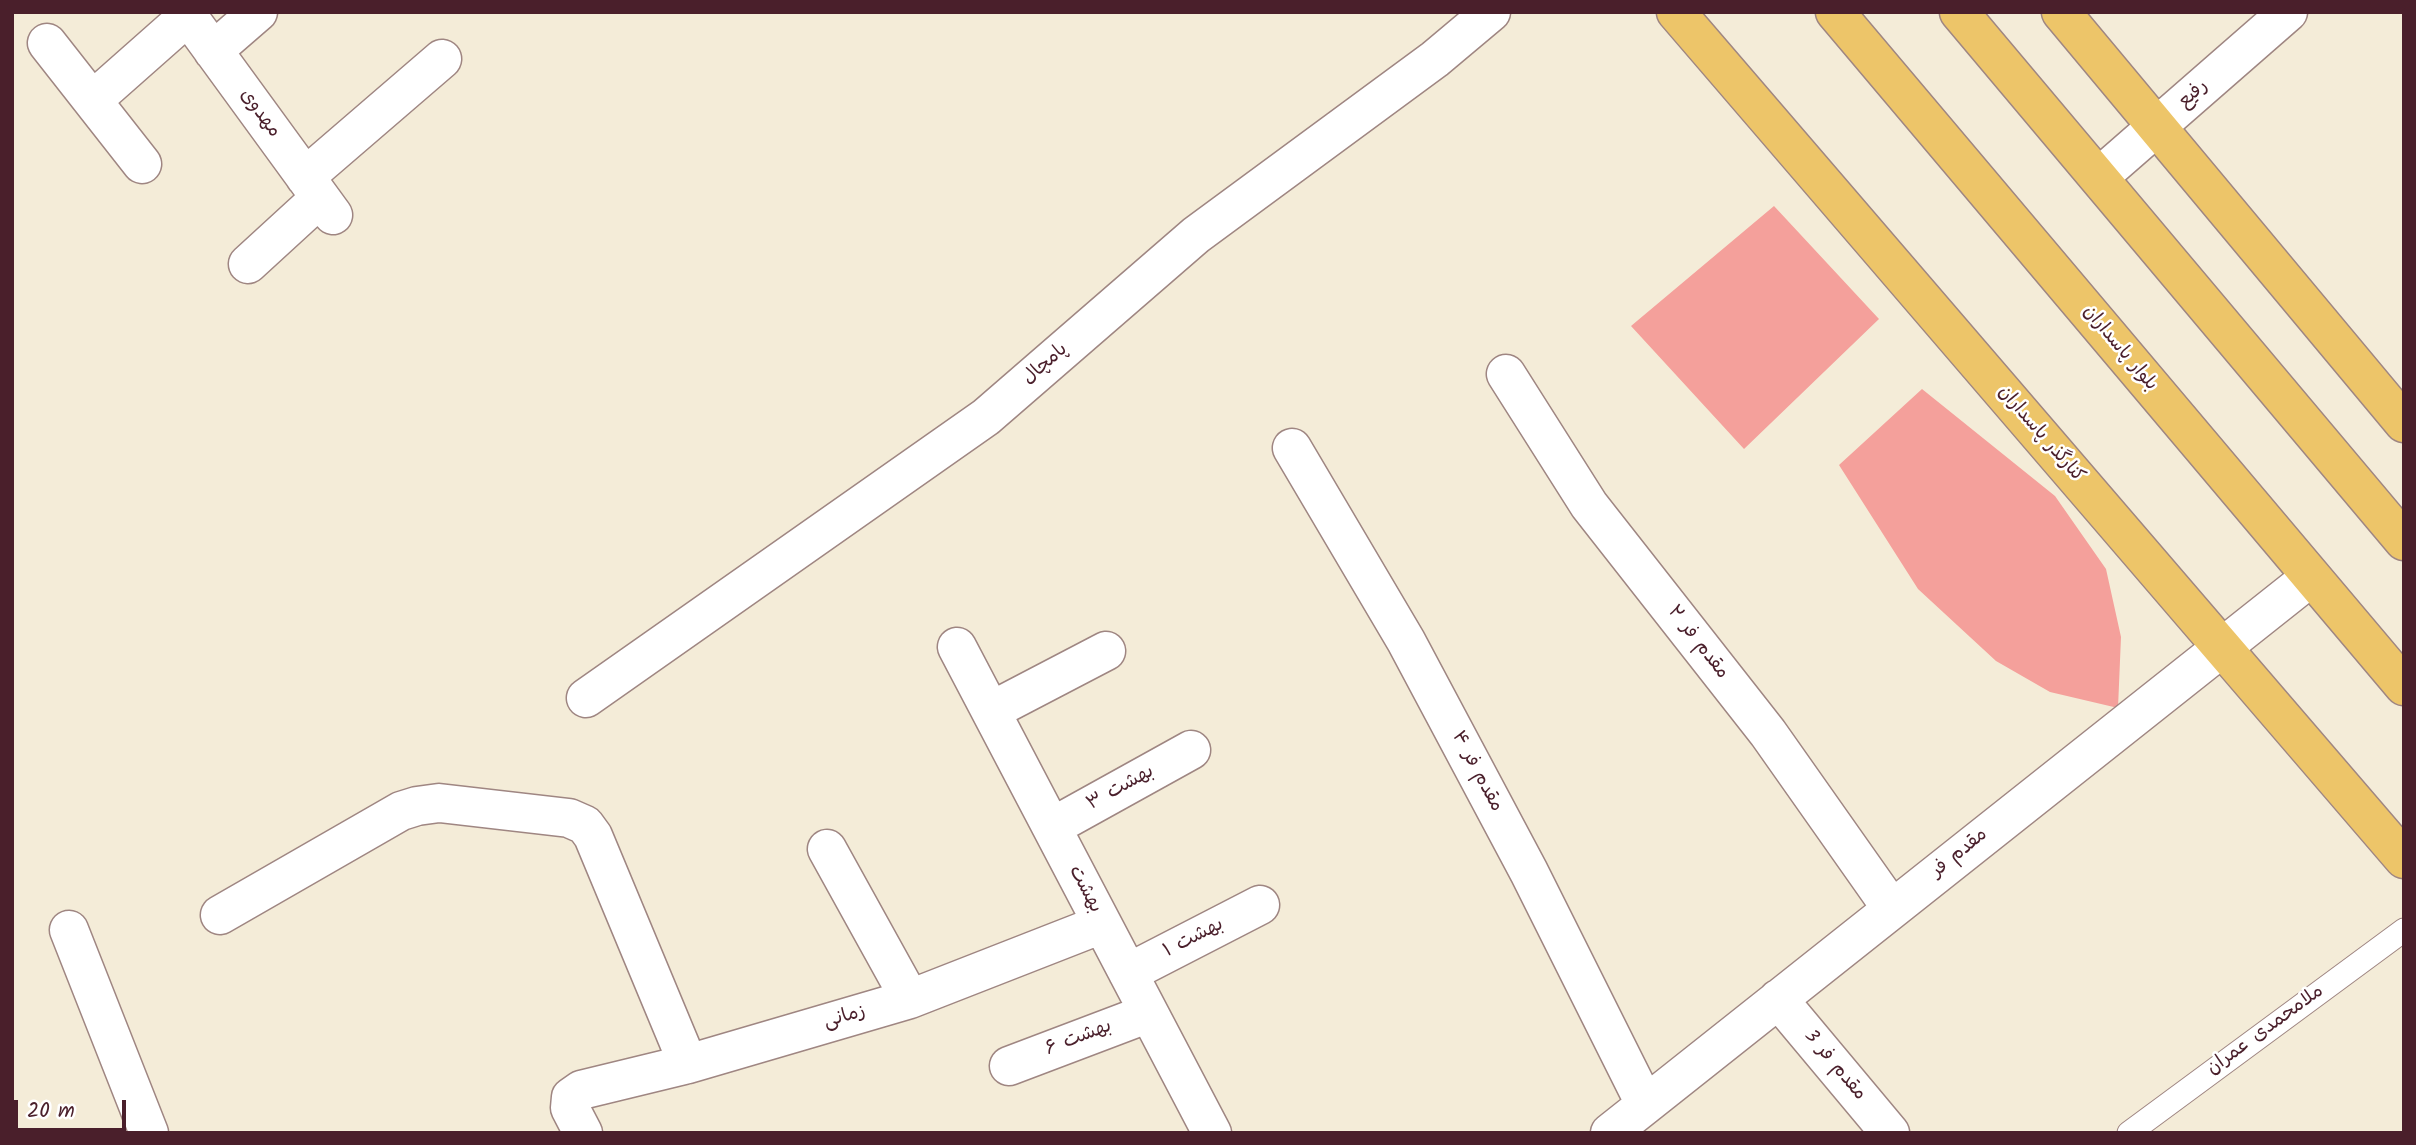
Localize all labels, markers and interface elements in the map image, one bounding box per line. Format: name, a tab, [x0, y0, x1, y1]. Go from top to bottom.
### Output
street label: رفیع	[2174, 76, 2214, 114]
street label: مهدوی	[234, 85, 284, 143]
street label: بلوار پاسداران	[2077, 302, 2161, 396]
street label: پامچال	[1019, 339, 1073, 391]
street label: کنارگذر پاسداران	[1992, 382, 2088, 488]
street label: مقدم فر ۲	[1661, 602, 1733, 684]
street label: مقدم فر ۴	[1445, 728, 1507, 816]
street label: بهشت ۳	[1083, 761, 1159, 817]
street label: مقدم فر	[1927, 824, 1993, 884]
street label: بهشت	[1062, 863, 1106, 917]
street label: بهشت ۱	[1160, 914, 1228, 964]
street label: ملامحمدی عمران	[2203, 981, 2329, 1081]
street label: زمانی	[821, 1001, 869, 1035]
street label: بهشت ۶	[1043, 1016, 1115, 1062]
street label: مقدم فر 3	[1798, 1026, 1870, 1106]
scale bar	[18, 1086, 130, 1130]
text: 20 m	[27, 1095, 75, 1128]

